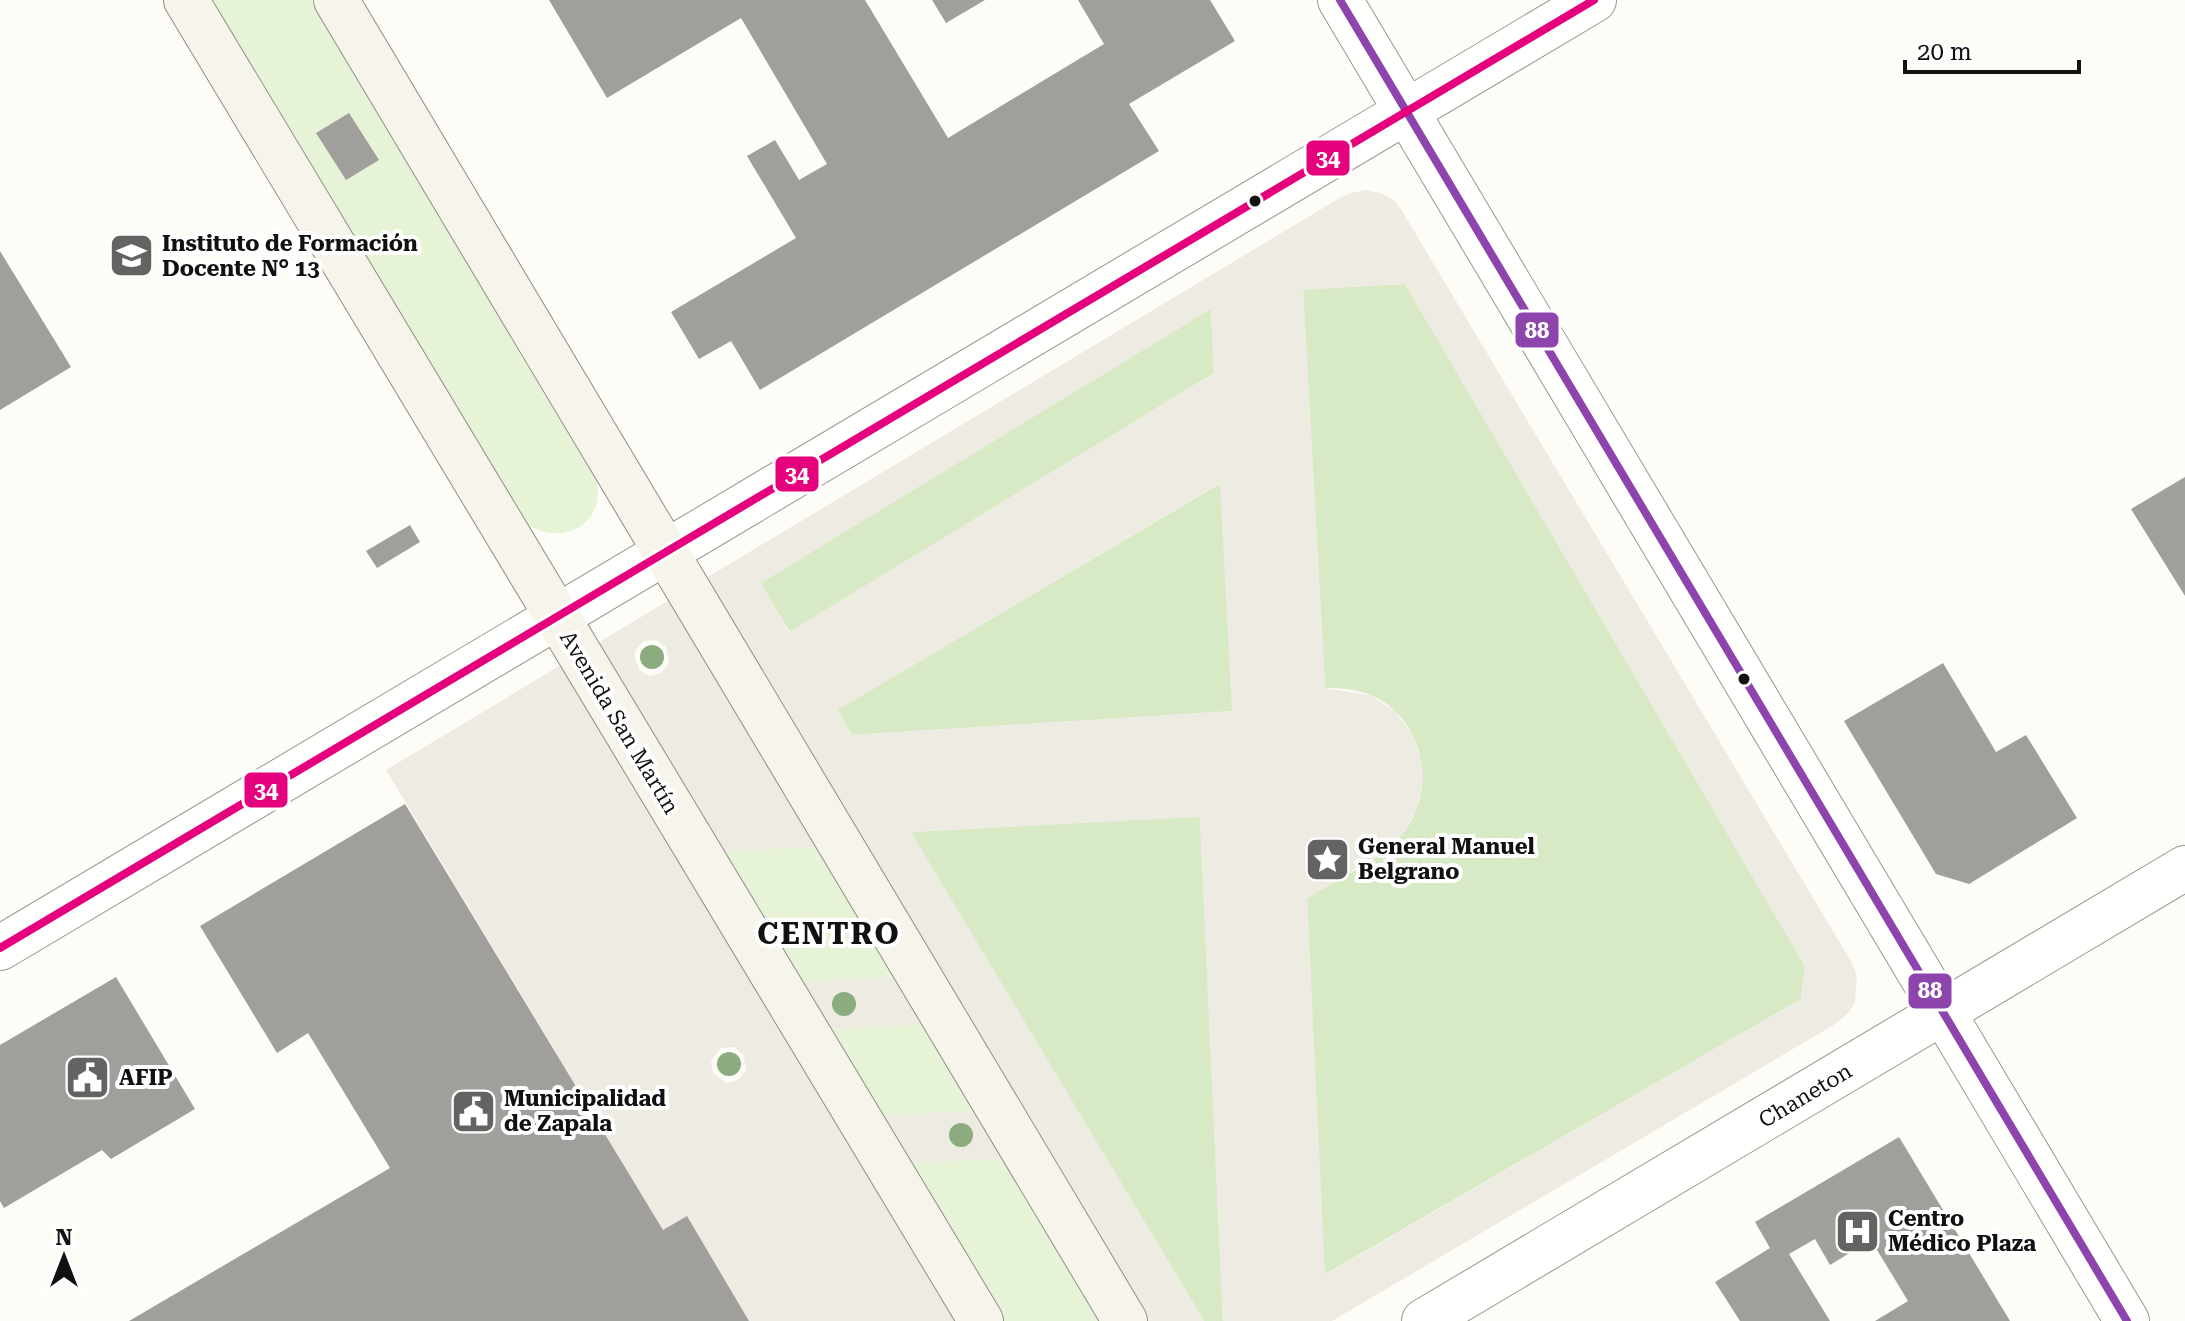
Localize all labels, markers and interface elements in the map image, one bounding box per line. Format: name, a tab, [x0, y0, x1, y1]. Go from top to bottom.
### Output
scale bar	[1905, 24, 2079, 74]
text: 20 m	[1917, 38, 1972, 66]
line badge: 34	[1305, 139, 1351, 177]
text: 34	[1316, 146, 1341, 171]
unlabelled marker	[1247, 193, 1263, 209]
place label: Instituto de Formación Docente N° 13	[162, 231, 418, 281]
school or university icon: Instituto de Formación Docente N° 13	[107, 232, 155, 280]
line badge: 88	[1514, 311, 1560, 349]
text: 88	[1525, 318, 1549, 343]
line badge: 34	[774, 455, 820, 493]
text: 34	[785, 462, 810, 487]
street label: Avenida San Martín	[555, 626, 684, 818]
unlabelled marker	[1736, 671, 1752, 687]
line badge: 34	[243, 771, 289, 809]
text: 34	[254, 778, 279, 803]
place label: General Manuel Belgrano	[1358, 834, 1535, 884]
place icon: General Manuel Belgrano	[1303, 835, 1351, 883]
district label: CENTRO	[757, 916, 901, 951]
line badge: 88	[1907, 972, 1953, 1010]
text: 88	[1918, 978, 1942, 1003]
public building icon: AFIP	[64, 1053, 112, 1101]
street label: Chaneton	[1754, 1058, 1856, 1133]
place label: AFIP	[119, 1065, 172, 1090]
place label: Municipalidad de Zapala	[504, 1086, 666, 1136]
public building icon: Municipalidad de Zapala	[449, 1087, 497, 1135]
place label: Centro Médico Plaza	[1888, 1206, 2036, 1256]
hospital icon: Centro Médico Plaza	[1833, 1207, 1881, 1255]
north arrow	[24, 1217, 104, 1297]
text: N	[56, 1225, 73, 1250]

